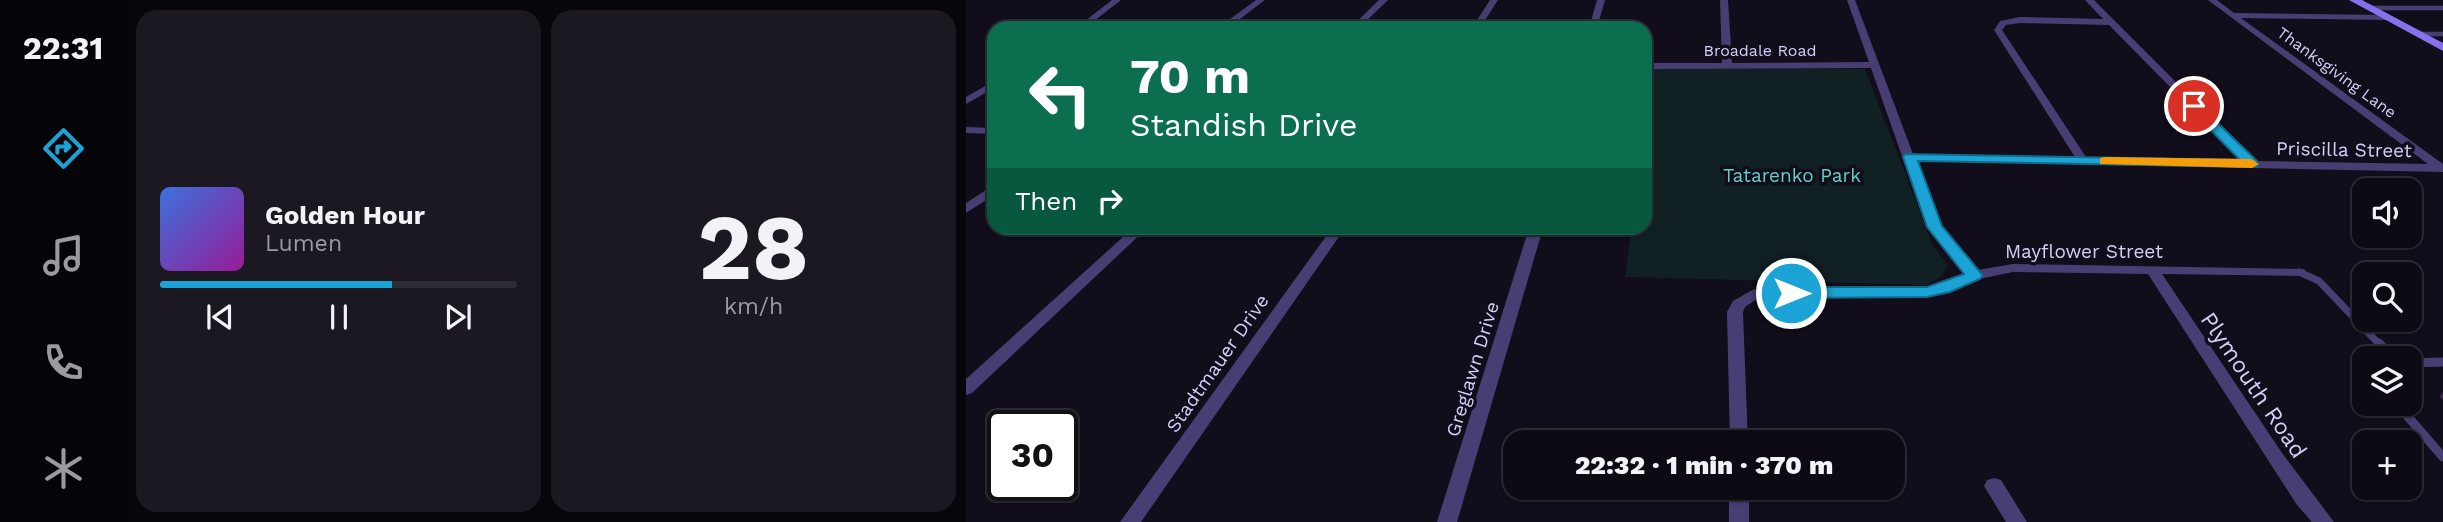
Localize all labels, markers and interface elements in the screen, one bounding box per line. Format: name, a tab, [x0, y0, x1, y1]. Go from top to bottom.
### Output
street label: Thanksgiving Lane	[2273, 23, 2400, 122]
text: 22:31	[23, 29, 103, 67]
street label: Broadale Road	[1703, 41, 1817, 60]
text: 70 m	[1130, 47, 1250, 105]
icon: left	[1015, 49, 1106, 140]
pin	[2164, 76, 2224, 136]
icon: arrive	[2175, 87, 2213, 125]
text: Standish Drive	[1130, 106, 1358, 144]
icon: directions	[39, 124, 88, 173]
street label: Priscilla Street	[2276, 137, 2412, 162]
park label: Tatarenko Park	[1723, 164, 1861, 187]
map controls	[2352, 178, 2422, 500]
button: sound	[2352, 178, 2422, 248]
icon: right	[1091, 182, 1129, 220]
text: Then	[1015, 186, 1077, 216]
text: 28	[698, 194, 809, 301]
text: Golden Hour	[265, 200, 425, 230]
text: Lumen	[265, 230, 342, 257]
icon: music	[39, 231, 88, 280]
street label: Mayflower Street	[2005, 240, 2163, 263]
position arrow	[1754, 256, 1828, 330]
button: search	[2352, 262, 2422, 332]
street label: Stadtmauer Drive	[1161, 290, 1274, 437]
text: km/h	[724, 293, 783, 320]
icon: previous	[201, 298, 239, 336]
icon: pause	[320, 298, 358, 336]
icon: next	[439, 298, 477, 336]
street label: Greglawn Drive	[1441, 299, 1504, 439]
street label: Plymouth Road	[2195, 307, 2312, 463]
icon: phone	[39, 338, 88, 387]
button: layers	[2352, 346, 2422, 416]
speed limit sign: 30	[987, 410, 1078, 501]
button: +	[2352, 430, 2422, 500]
icon: climate	[39, 444, 88, 493]
text: 22:32 · 1 min · 370 m	[1575, 450, 1833, 480]

